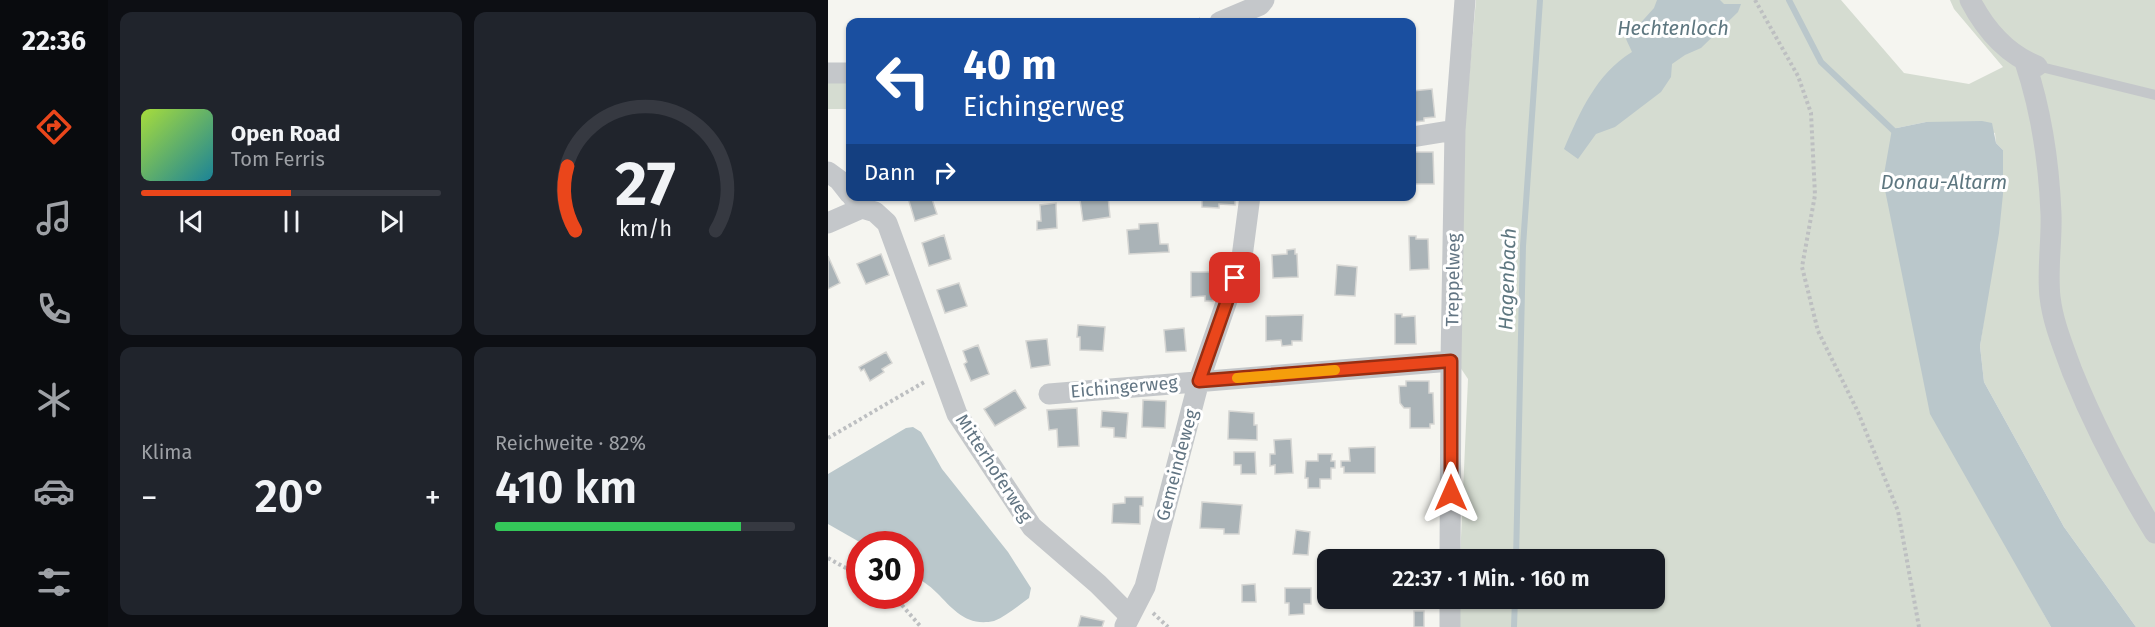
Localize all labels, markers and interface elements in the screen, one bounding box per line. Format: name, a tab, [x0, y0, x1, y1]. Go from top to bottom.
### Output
water label: Hechtenloch	[1617, 16, 1729, 40]
text: 22:36	[22, 25, 86, 57]
text: 40 m	[963, 40, 1057, 90]
icon: left	[864, 42, 942, 120]
text: Eichingerweg	[963, 91, 1124, 123]
icon: directions	[33, 106, 75, 148]
text: Open Road	[231, 120, 341, 147]
text: Tom Ferris	[231, 147, 325, 171]
text: 27	[615, 147, 675, 222]
icon: right	[928, 156, 961, 189]
text: Dann	[864, 159, 916, 186]
water label: Donau-Altarm	[1881, 170, 2007, 194]
icon: music	[33, 197, 75, 239]
icon: previous	[175, 205, 208, 238]
icon: pause	[275, 205, 308, 238]
icon: next	[375, 205, 408, 238]
text: km/h	[618, 216, 672, 242]
water label: Hagenbach	[1493, 227, 1521, 331]
street label: Treppelweg	[1441, 232, 1465, 327]
pin	[1209, 252, 1260, 303]
icon: arrive	[1218, 261, 1251, 294]
icon: phone	[33, 288, 75, 330]
street label: Eichingerweg	[1070, 371, 1179, 403]
icon: climate	[33, 379, 75, 421]
street label: Gemeindeweg	[1152, 406, 1203, 523]
street label: Mitterhoferweg	[951, 410, 1037, 527]
text: Reichweite · 82%	[495, 431, 646, 455]
text: Klima	[141, 440, 192, 464]
text: 410 km	[495, 461, 637, 515]
position arrow	[1419, 461, 1483, 525]
icon: car	[33, 470, 75, 512]
text: 20°	[255, 470, 327, 524]
text: −	[141, 478, 158, 518]
text: +	[425, 478, 441, 518]
speed limit sign: 30	[846, 531, 924, 609]
icon: filters	[33, 561, 75, 603]
text: 22:37 · 1 Min. · 160 m	[1392, 565, 1590, 592]

